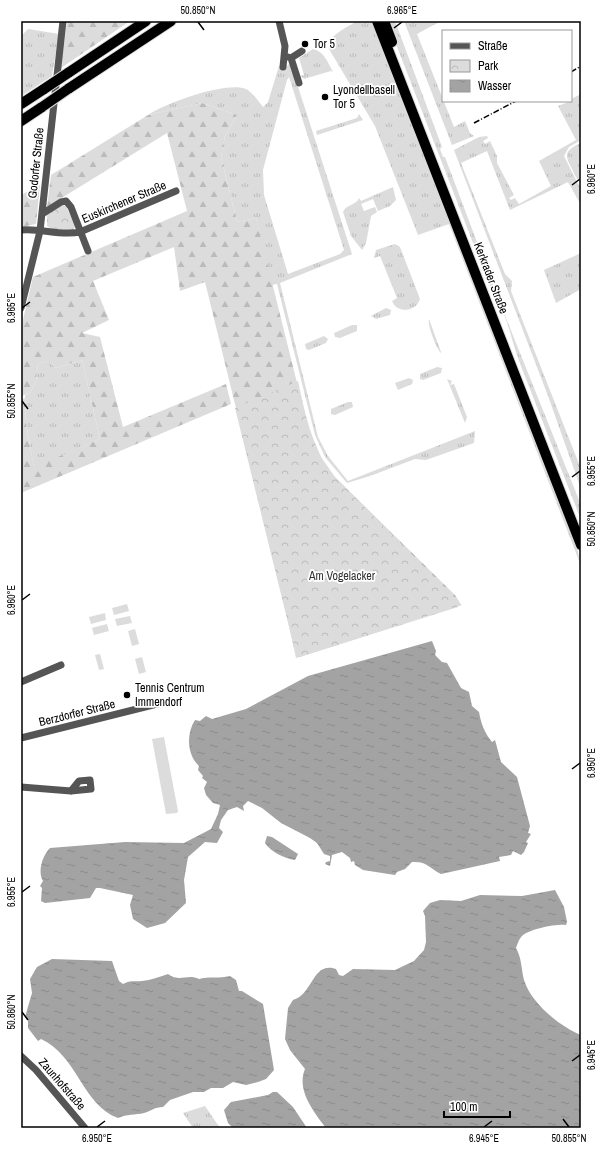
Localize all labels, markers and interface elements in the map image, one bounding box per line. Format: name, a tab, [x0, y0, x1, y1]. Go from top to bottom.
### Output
text: 50.850°N	[181, 4, 216, 17]
text: 6.965°E	[387, 4, 417, 17]
legend	[442, 30, 572, 102]
place label: Tor 5	[313, 36, 335, 52]
text: Straße	[478, 38, 508, 54]
marker: Tor 5	[300, 39, 310, 49]
text: Park	[478, 58, 498, 74]
text: Wasser	[478, 78, 512, 94]
place label: Lyondellbasell Tor 5	[333, 82, 395, 112]
marker: Lyondellbasell Tor 5	[320, 92, 330, 102]
street label: Godorfer Straße	[24, 127, 48, 199]
text: 6.960°E	[585, 164, 598, 194]
street label: Euskirchener Straße	[79, 177, 169, 227]
street label: Kerkrader Straße	[470, 240, 512, 316]
text: 6.965°E	[5, 293, 18, 323]
text: 50.855°N	[5, 383, 18, 419]
text: 6.955°E	[585, 456, 598, 486]
text: 50.850°N	[585, 511, 598, 547]
park label: Am Vogelacker	[308, 568, 376, 584]
text: 6.960°E	[5, 585, 18, 615]
place label: Tennis Centrum Immendorf	[135, 680, 204, 710]
marker: Tennis Centrum Immendorf	[122, 690, 132, 700]
street label: Berzdorfer Straße	[37, 696, 117, 730]
text: 6.950°E	[585, 748, 598, 778]
text: 6.955°E	[5, 877, 18, 907]
text: 50.860°N	[5, 994, 18, 1030]
text: 6.945°E	[585, 1040, 598, 1070]
street label: Zaunhofstraße	[35, 1055, 89, 1113]
scale bar	[444, 1093, 510, 1119]
text: 100 m	[450, 1099, 477, 1115]
text: 6.950°E	[82, 1132, 112, 1145]
text: 6.945°E	[469, 1132, 499, 1145]
text: 50.855°N	[552, 1132, 587, 1145]

